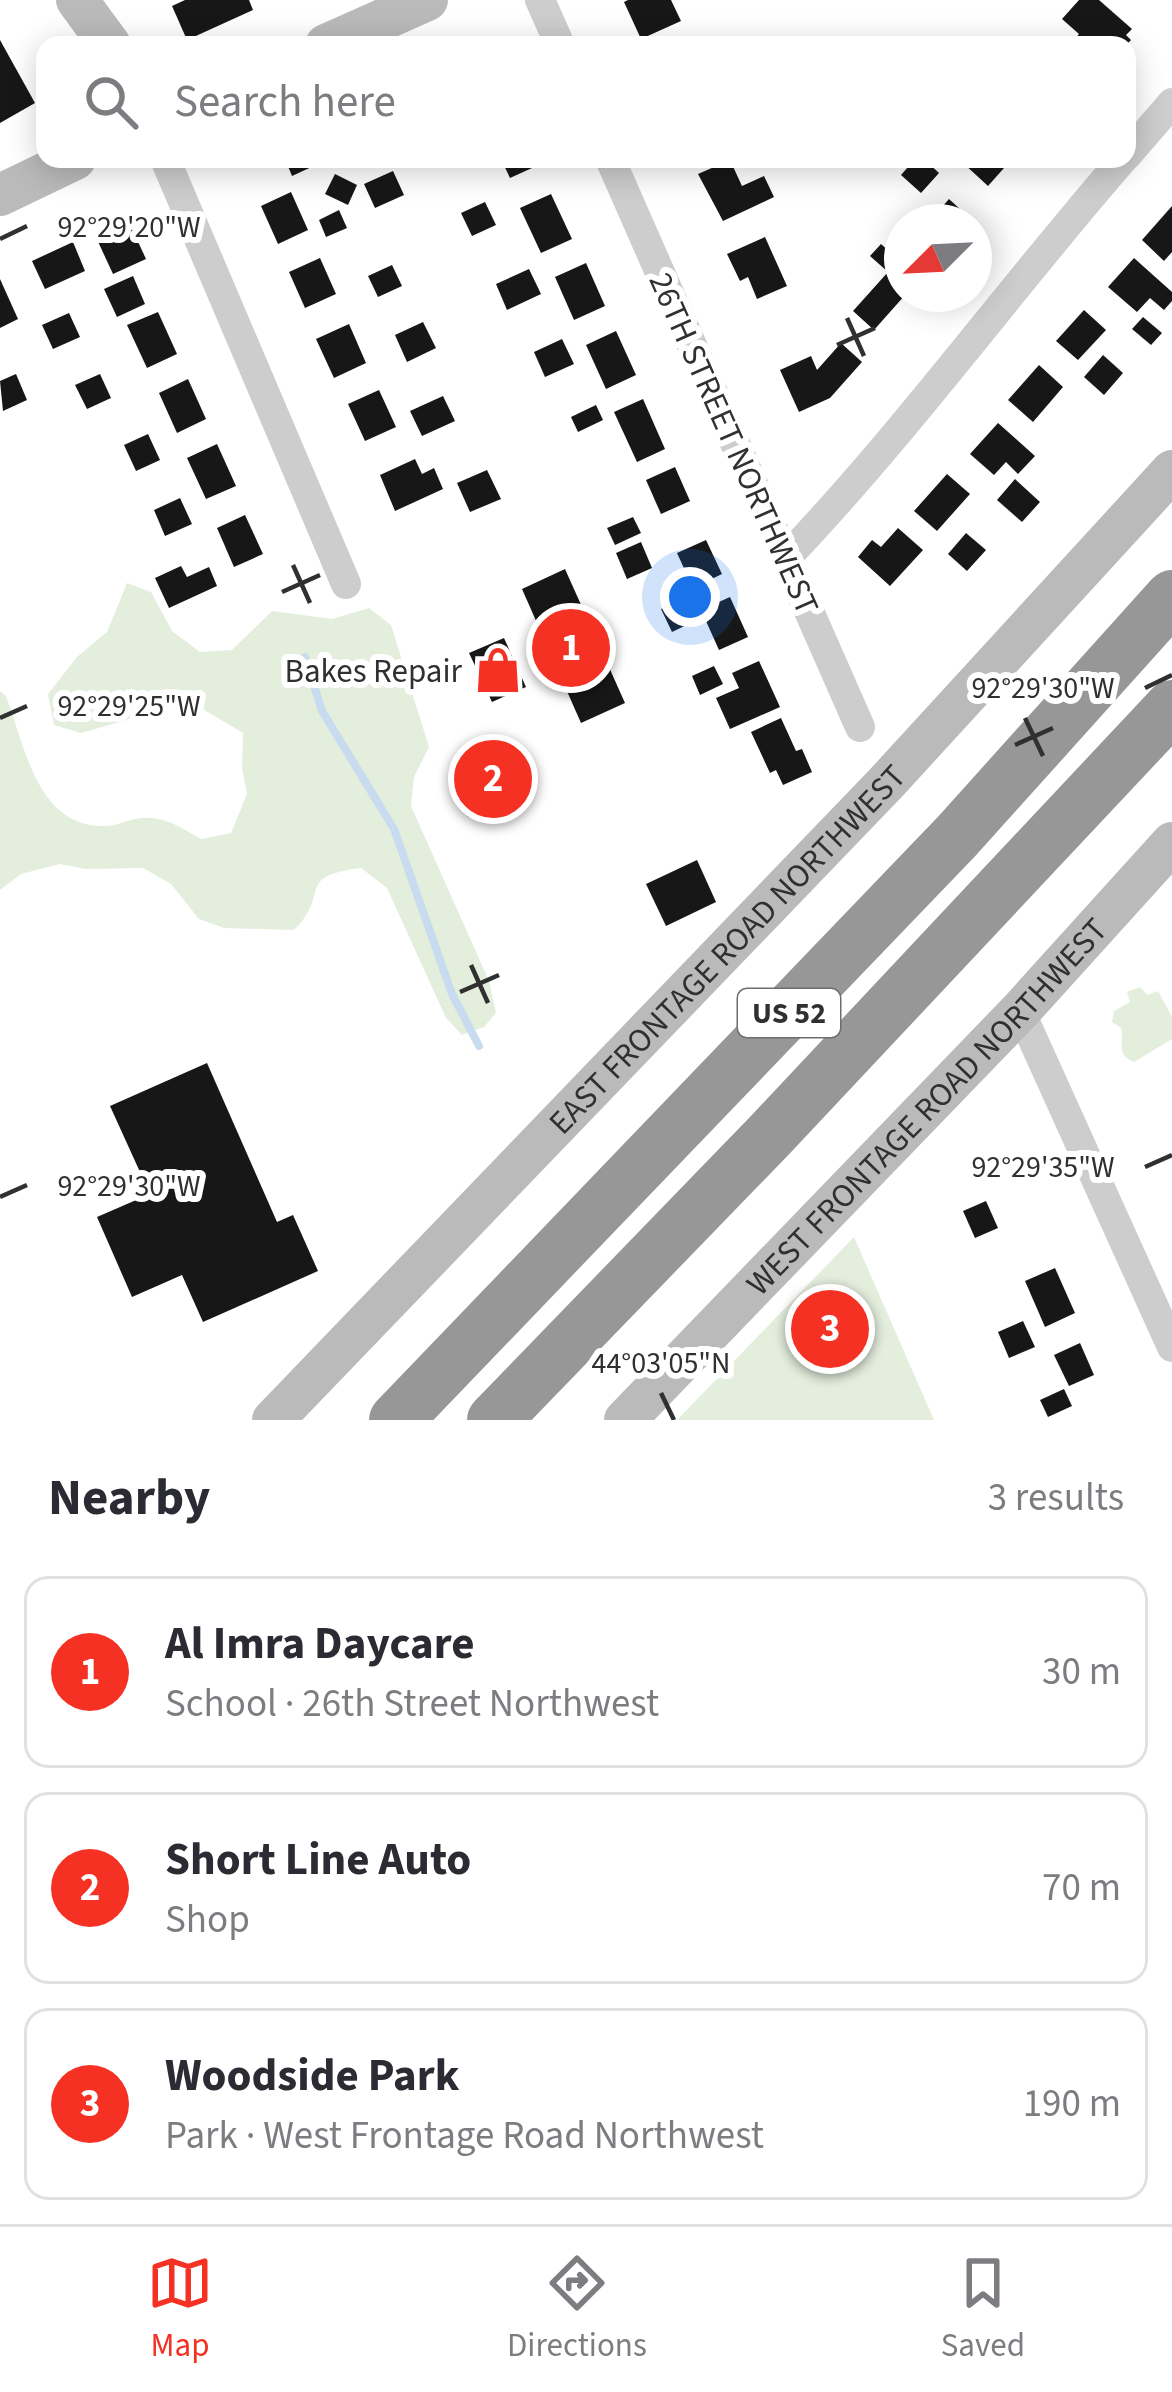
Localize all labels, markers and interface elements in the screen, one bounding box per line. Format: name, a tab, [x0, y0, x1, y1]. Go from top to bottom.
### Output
search box	[36, 36, 1136, 168]
icon: search	[78, 69, 144, 135]
text: Search here	[174, 70, 396, 134]
north arrow	[884, 204, 992, 312]
text: 92°29'20"W	[57, 206, 201, 249]
street label: 26TH STREET NORTHWEST	[637, 265, 830, 622]
your location	[660, 567, 720, 627]
pin: 1	[532, 603, 610, 693]
shop icon: Bakes Repair	[473, 645, 523, 695]
place label: Bakes Repair	[285, 648, 463, 695]
text: 92°29'30"W	[971, 667, 1115, 710]
text: 92°29'25"W	[57, 685, 201, 728]
pin: 2	[454, 734, 532, 824]
street label: EAST FRONTAGE ROAD NORTHWEST	[538, 754, 917, 1145]
street label: WEST FRONTAGE ROAD NORTHWEST	[736, 908, 1118, 1306]
road number: US 52	[738, 989, 840, 1037]
text: 92°29'35"W	[971, 1146, 1115, 1189]
text: 92°29'30"W	[57, 1165, 201, 1208]
pin: 3	[791, 1284, 869, 1374]
text: 44°03'05"N	[591, 1342, 731, 1385]
text: Nearby	[48, 1462, 210, 1534]
text: 3 results	[988, 1470, 1124, 1526]
text: Al Imra Daycare	[165, 1612, 475, 1676]
text: 1	[80, 1644, 100, 1700]
text: 30 m	[1042, 1644, 1121, 1700]
text: School · 26th Street Northwest	[165, 1676, 659, 1732]
text: Short Line Auto	[165, 1828, 471, 1892]
text: 2	[80, 1860, 100, 1916]
text: 70 m	[1042, 1860, 1121, 1916]
text: Shop	[165, 1892, 250, 1948]
text: Woodside Park	[165, 2044, 459, 2108]
text: 3	[80, 2076, 100, 2132]
text: 190 m	[1023, 2076, 1121, 2132]
text: Park · West Frontage Road Northwest	[165, 2108, 764, 2164]
tab: Map	[147, 2250, 213, 2369]
tab: Directions	[507, 2250, 647, 2369]
tab: Saved	[941, 2250, 1025, 2369]

